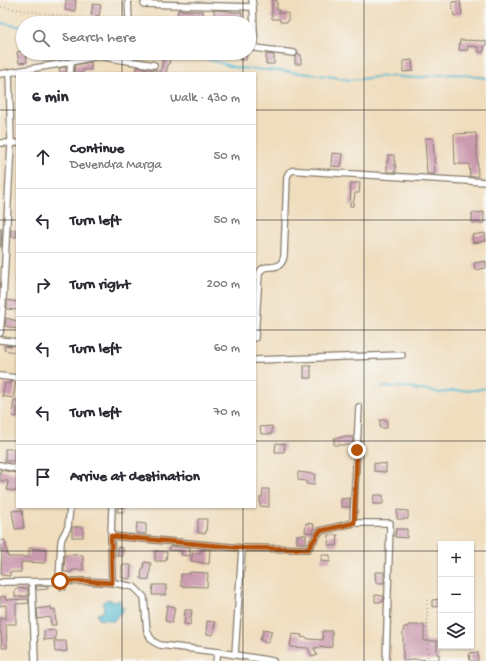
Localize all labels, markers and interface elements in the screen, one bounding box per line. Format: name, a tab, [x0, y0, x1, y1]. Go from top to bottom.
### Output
search box	[16, 16, 256, 60]
icon: search	[30, 27, 52, 49]
text: Search here	[62, 29, 136, 47]
text: 6 min	[32, 88, 68, 108]
text: Walk · 430 m	[170, 91, 240, 106]
text: Continue	[70, 140, 124, 158]
icon: ahead	[32, 146, 54, 168]
text: 50 m	[213, 149, 240, 164]
text: Devendra Marga	[70, 158, 162, 173]
icon: left	[32, 210, 54, 232]
text: Turn left	[70, 212, 121, 230]
text: 50 m	[213, 213, 240, 228]
icon: right	[32, 274, 54, 296]
text: Turn right	[70, 276, 130, 294]
text: 200 m	[207, 277, 240, 292]
icon: left	[32, 338, 54, 360]
text: Turn left	[70, 340, 121, 358]
text: 60 m	[214, 341, 240, 356]
icon: left	[32, 402, 54, 424]
text: Turn left	[70, 404, 121, 422]
text: 70 m	[214, 405, 240, 420]
route end	[348, 441, 366, 459]
icon: arrive	[32, 466, 54, 488]
text: Arrive at destination	[70, 468, 200, 486]
map controls	[438, 541, 474, 649]
button: +	[438, 541, 474, 577]
route start	[51, 572, 69, 590]
button: −	[438, 577, 474, 613]
button: layers	[438, 613, 474, 649]

